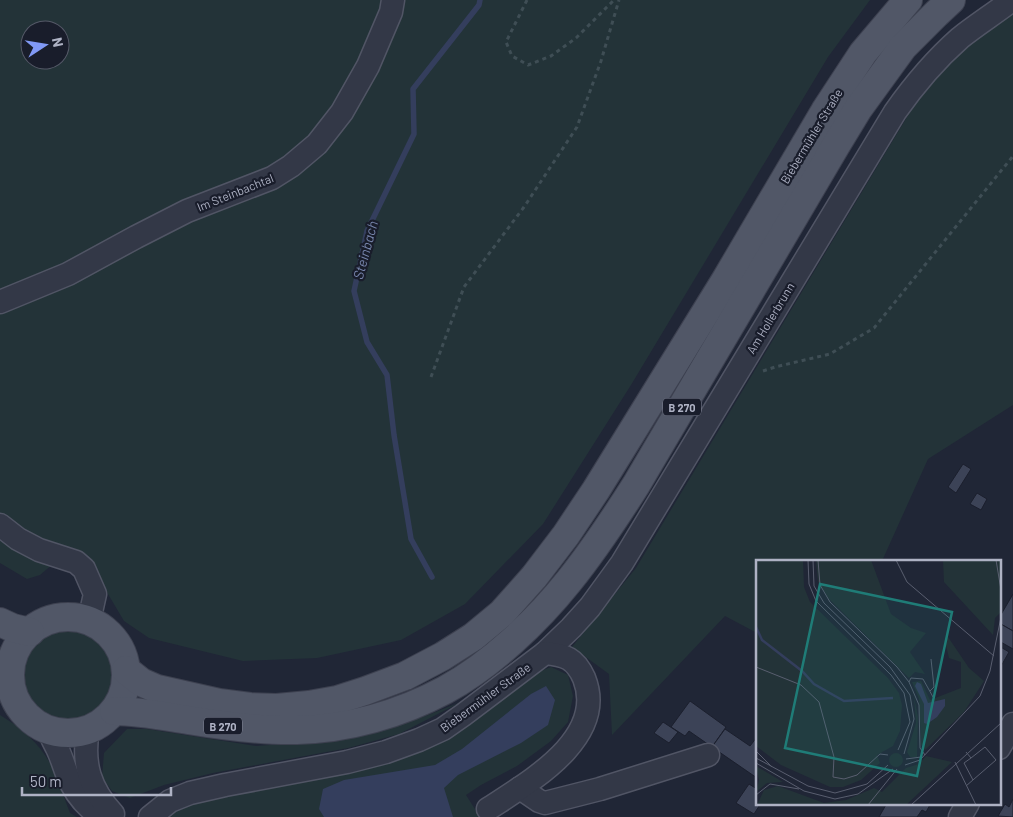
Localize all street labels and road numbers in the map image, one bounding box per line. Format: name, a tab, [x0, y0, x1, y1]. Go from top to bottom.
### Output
street label: Biebermühler Straße	[777, 86, 845, 186]
street label: Im Steinbachtal	[195, 170, 275, 214]
street label: Am Hollerbrunn	[743, 280, 797, 356]
road number: B 270	[663, 398, 701, 416]
street label: Biebermühler Straße	[437, 660, 533, 734]
road number: B 270	[204, 718, 242, 734]

